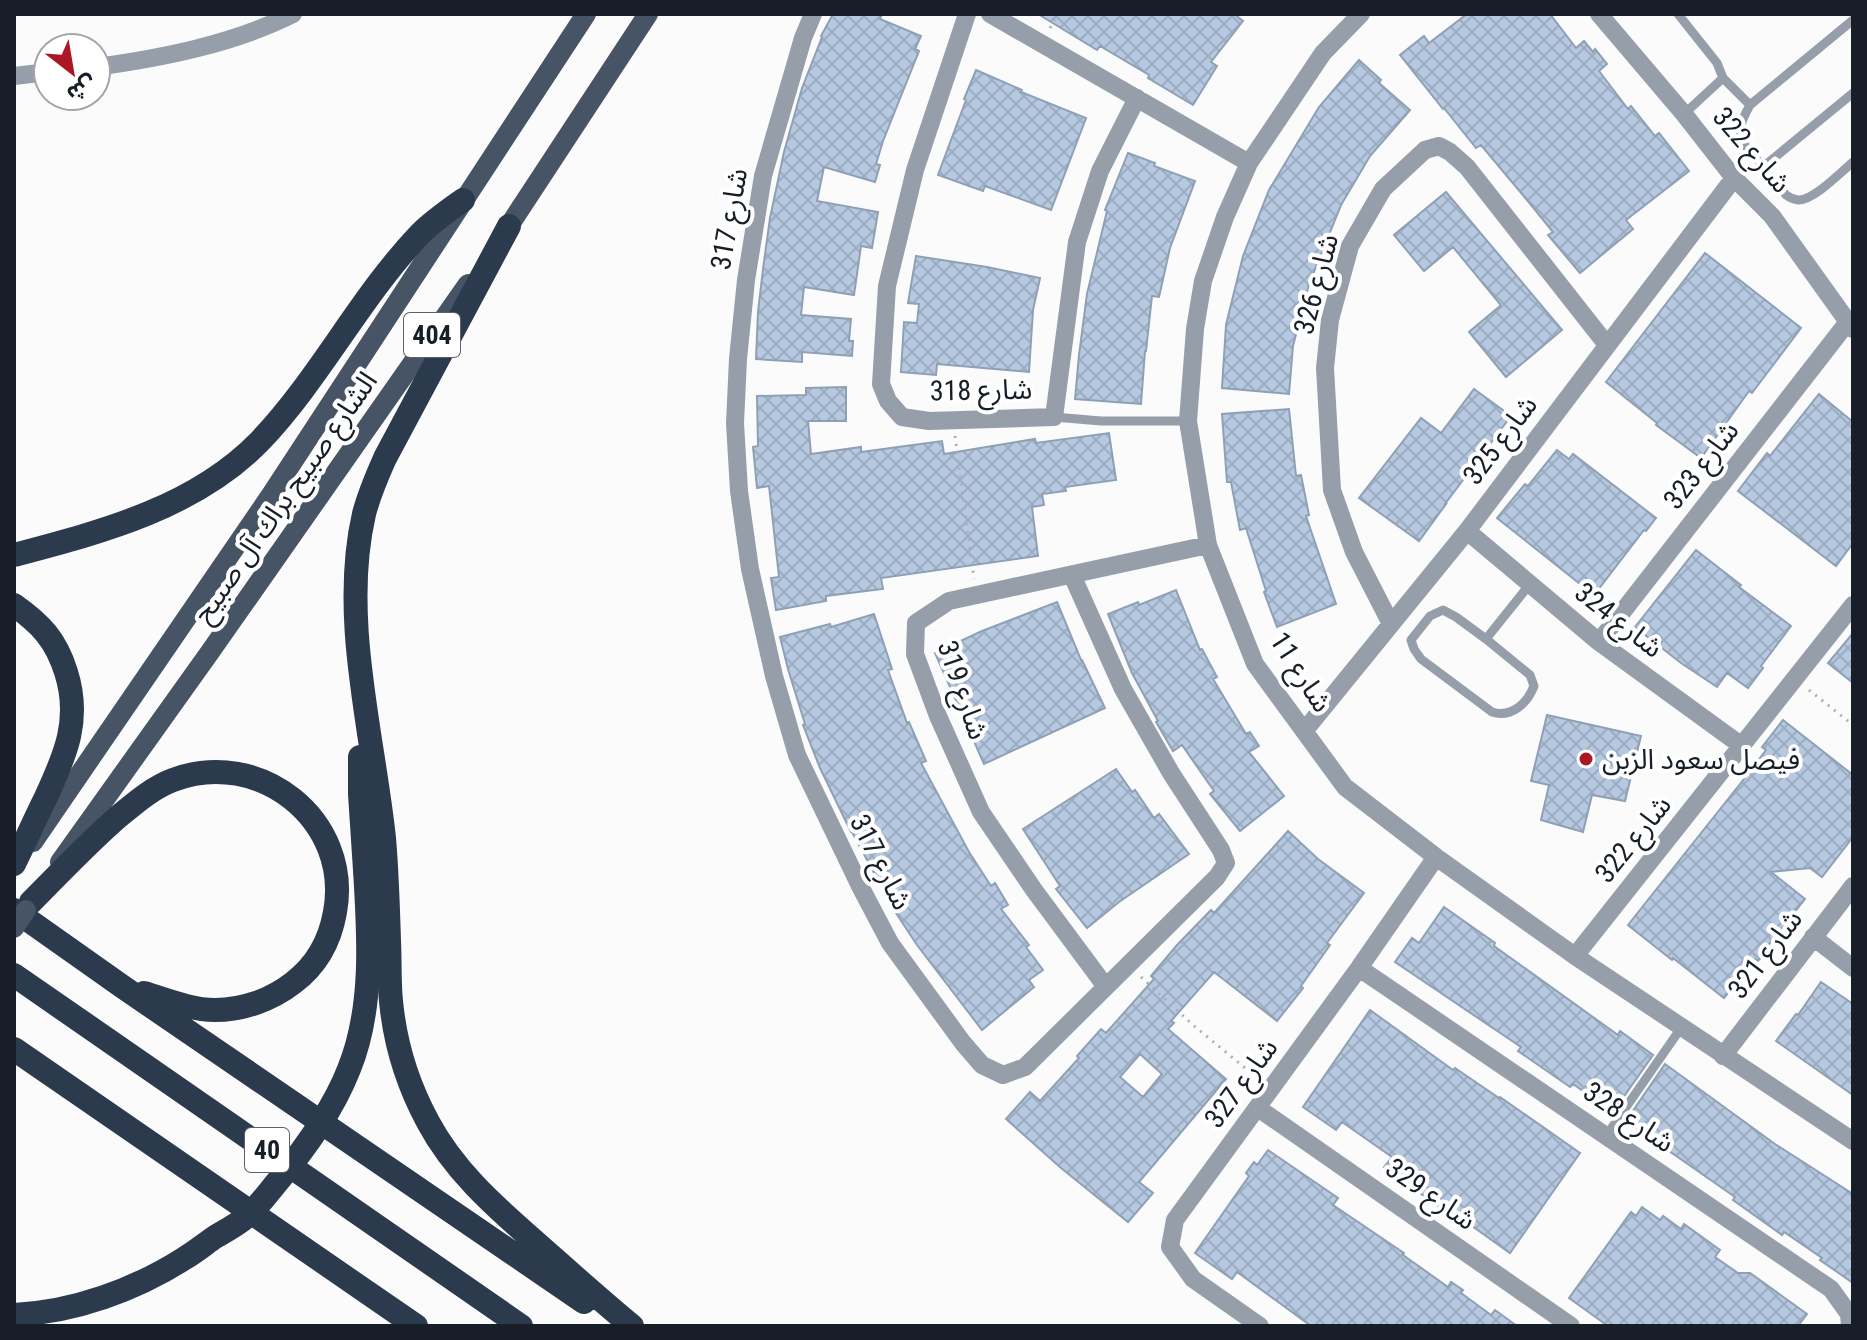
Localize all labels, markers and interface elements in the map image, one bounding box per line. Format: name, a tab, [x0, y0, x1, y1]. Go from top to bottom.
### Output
north arrow	[32, 32, 112, 112]
text: ش	[63, 70, 101, 107]
street label: شارع 322	[1703, 101, 1798, 202]
street label: شارع 317	[704, 166, 758, 273]
street label: شارع 326	[1287, 230, 1349, 339]
road number: 404	[404, 313, 460, 357]
street label: الشارع صبيح براك آل صبيح	[186, 365, 387, 631]
street label: شارع 318	[929, 373, 1033, 411]
street label: شارع 325	[1456, 389, 1547, 493]
street label: شارع 323	[1656, 414, 1749, 518]
street label: شارع 324	[1566, 575, 1670, 668]
street label: شارع 11	[1260, 626, 1339, 720]
street label: شارع 319	[927, 636, 995, 745]
place label: فيصل سعود الزبن	[1602, 743, 1800, 776]
marker: فيصل سعود الزبن	[1577, 750, 1595, 768]
street label: شارع 322	[1588, 789, 1681, 892]
street label: شارع 317	[839, 809, 919, 917]
street label: شارع 321	[1721, 903, 1812, 1007]
street label: شارع 327	[1198, 1032, 1288, 1136]
street label: شارع 328	[1575, 1075, 1681, 1163]
road number: 40	[245, 1128, 289, 1172]
street label: شارع 329	[1377, 1151, 1482, 1240]

